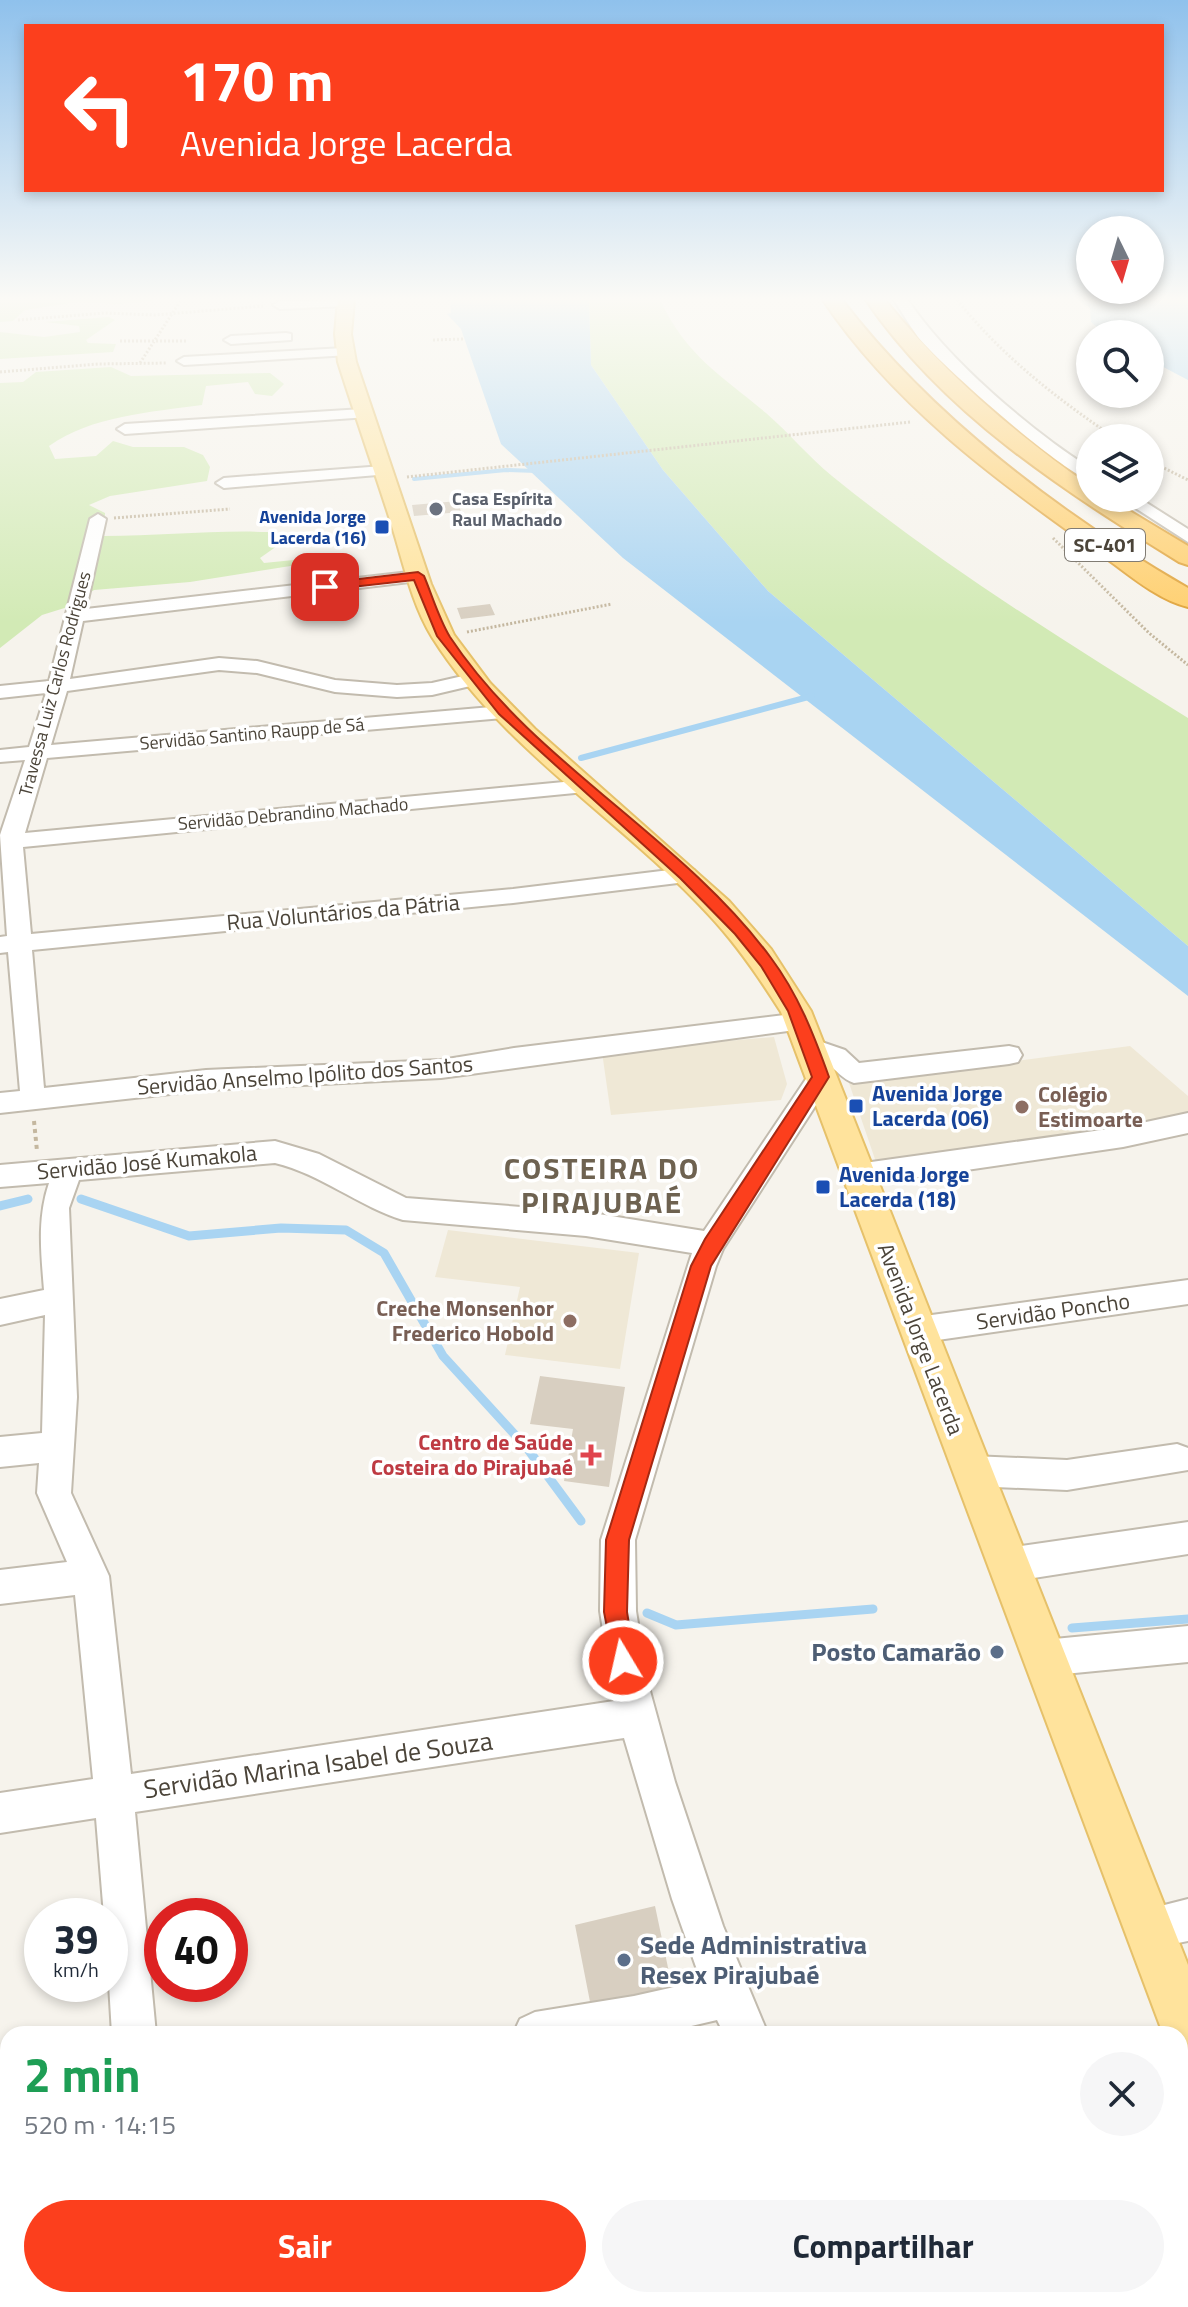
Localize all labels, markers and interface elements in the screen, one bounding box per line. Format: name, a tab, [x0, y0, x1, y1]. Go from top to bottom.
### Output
text: 170 m	[180, 38, 333, 123]
icon: left	[48, 56, 152, 160]
text: Avenida Jorge Lacerda	[180, 115, 512, 170]
north arrow	[1076, 216, 1164, 304]
map controls	[1076, 216, 1164, 512]
button: search	[1076, 320, 1164, 408]
button: layers	[1076, 424, 1164, 512]
place label: Casa Espírita Raul Machado	[452, 485, 562, 533]
marker: Casa Espírita Raul Machado	[427, 500, 445, 518]
place label: Avenida Jorge Lacerda (16)	[259, 503, 366, 551]
marker: Avenida Jorge Lacerda (16)	[373, 518, 391, 536]
road number: SC-401	[1065, 529, 1145, 561]
pin	[291, 553, 359, 621]
icon: arrive	[303, 565, 347, 609]
street label: Travessa Luiz Carlos Rodrigues	[11, 568, 98, 799]
street label: Servidão Santino Raupp de Sá	[139, 710, 365, 757]
street label: Servidão Debrandino Machado	[177, 790, 409, 837]
street label: Rua Voluntários da Pátria	[225, 885, 461, 939]
street label: Servidão Anselmo Ipólito dos Santos	[136, 1046, 474, 1104]
place label: Avenida Jorge Lacerda (06)	[872, 1076, 1002, 1135]
place label: Colégio Estimoarte	[1038, 1077, 1143, 1136]
marker: Avenida Jorge Lacerda (06)	[847, 1097, 865, 1115]
marker: Colégio Estimoarte	[1013, 1098, 1031, 1116]
street label: Servidão José Kumakola	[36, 1135, 258, 1189]
district label: COSTEIRA DO PIRAJUBAÉ	[504, 1145, 700, 1225]
place label: Avenida Jorge Lacerda (18)	[839, 1157, 969, 1216]
marker: Avenida Jorge Lacerda (18)	[814, 1178, 832, 1196]
street label: Avenida Jorge Lacerda	[869, 1238, 973, 1440]
street label: Servidão Poncho	[974, 1283, 1132, 1339]
place label: Creche Monsenhor Frederico Hobold	[376, 1291, 554, 1350]
marker: Creche Monsenhor Frederico Hobold	[561, 1312, 579, 1330]
place label: Centro de Saúde Costeira do Pirajubaé	[371, 1425, 573, 1484]
marker: Centro de Saúde Costeira do Pirajubaé	[580, 1444, 602, 1466]
position arrow	[581, 1619, 665, 1703]
place label: Posto Camarão	[811, 1632, 981, 1671]
marker: Posto Camarão	[988, 1643, 1006, 1661]
street label: Servidão Marina Isabel de Souza	[141, 1721, 495, 1808]
speed limit sign: 40	[144, 1898, 248, 2002]
text: 39	[54, 1909, 98, 1970]
place label: Sede Administrativa Resex Pirajubaé	[640, 1925, 867, 1994]
marker: Sede Administrativa Resex Pirajubaé	[615, 1951, 633, 1969]
text: km/h	[53, 1954, 99, 1985]
text: 2 min	[24, 2038, 141, 2111]
button: close	[1080, 2052, 1164, 2136]
text: 520 m · 14:15	[24, 2105, 176, 2144]
button: Sair	[24, 2200, 586, 2292]
button: Compartilhar	[602, 2200, 1164, 2292]

